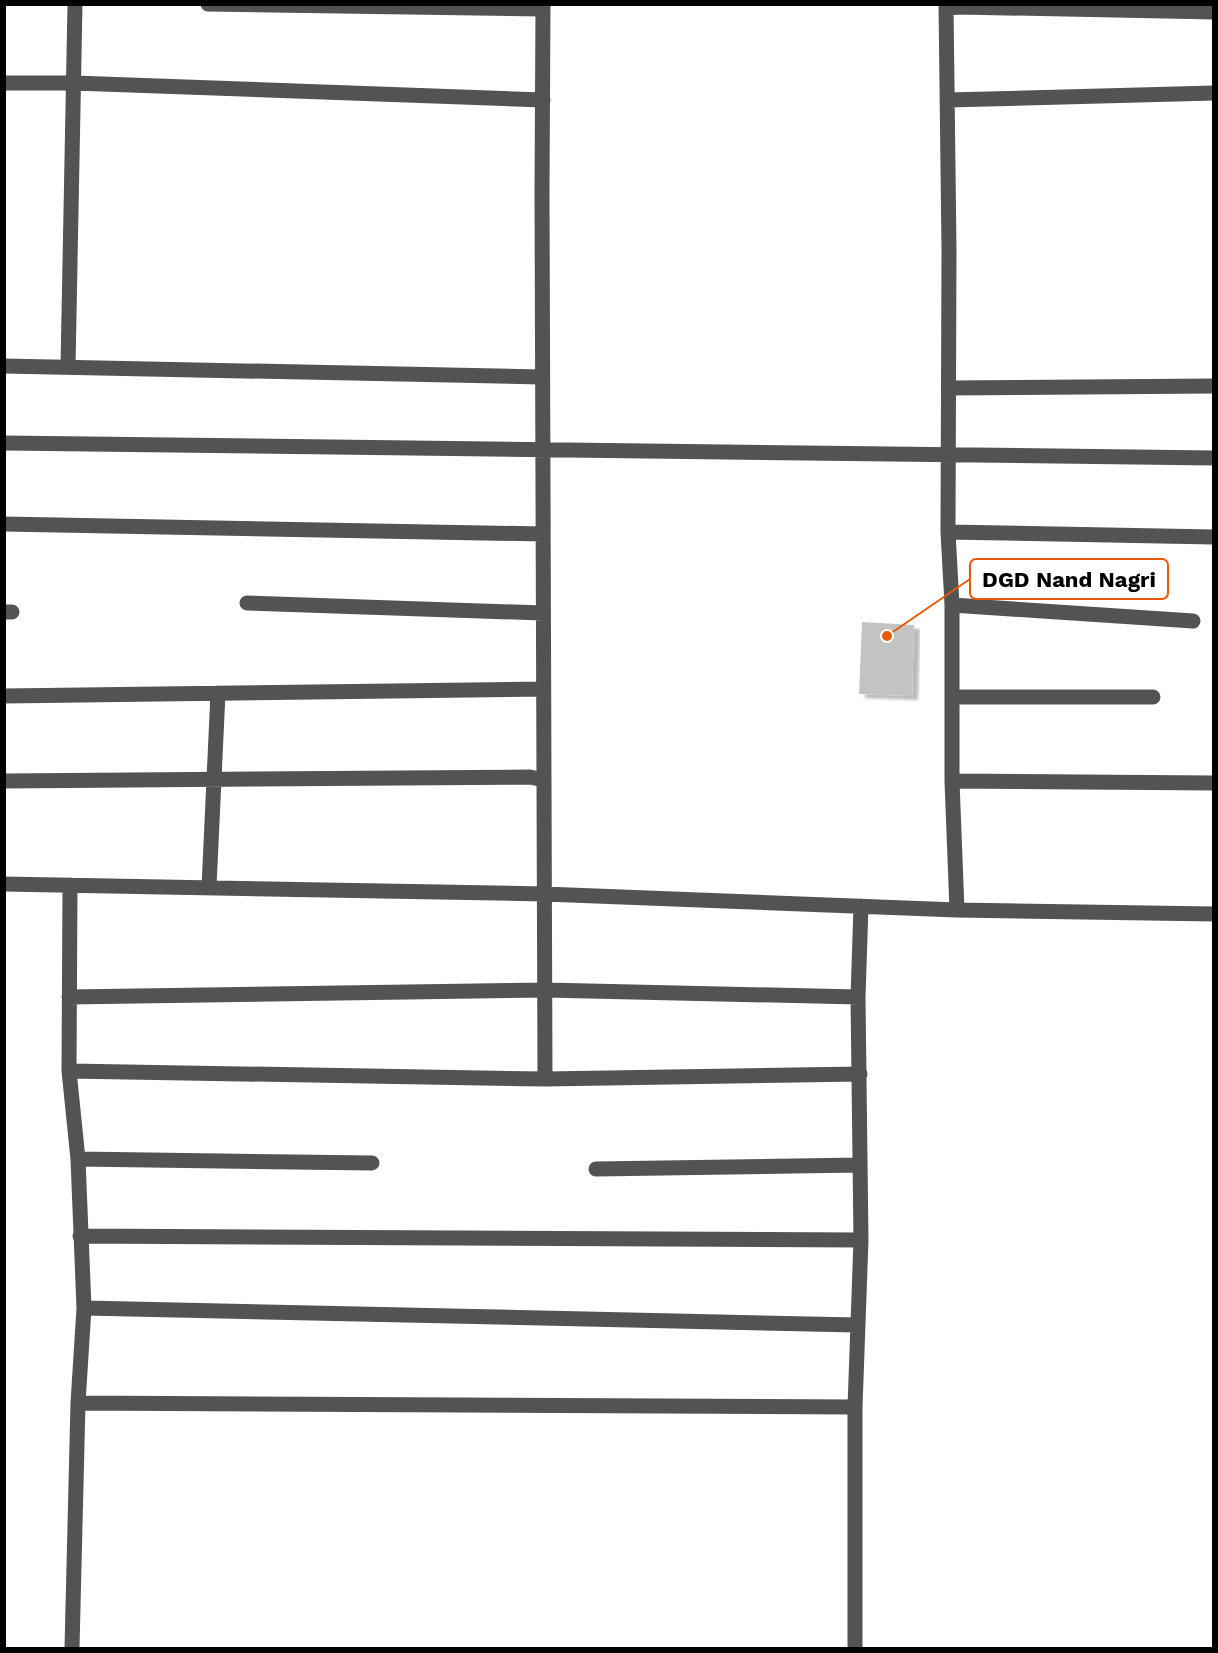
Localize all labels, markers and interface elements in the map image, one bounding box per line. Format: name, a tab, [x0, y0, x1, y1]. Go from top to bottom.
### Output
callout: DGD Nand Nagri	[970, 559, 1168, 599]
text: DGD Nand Nagri	[982, 567, 1156, 592]

